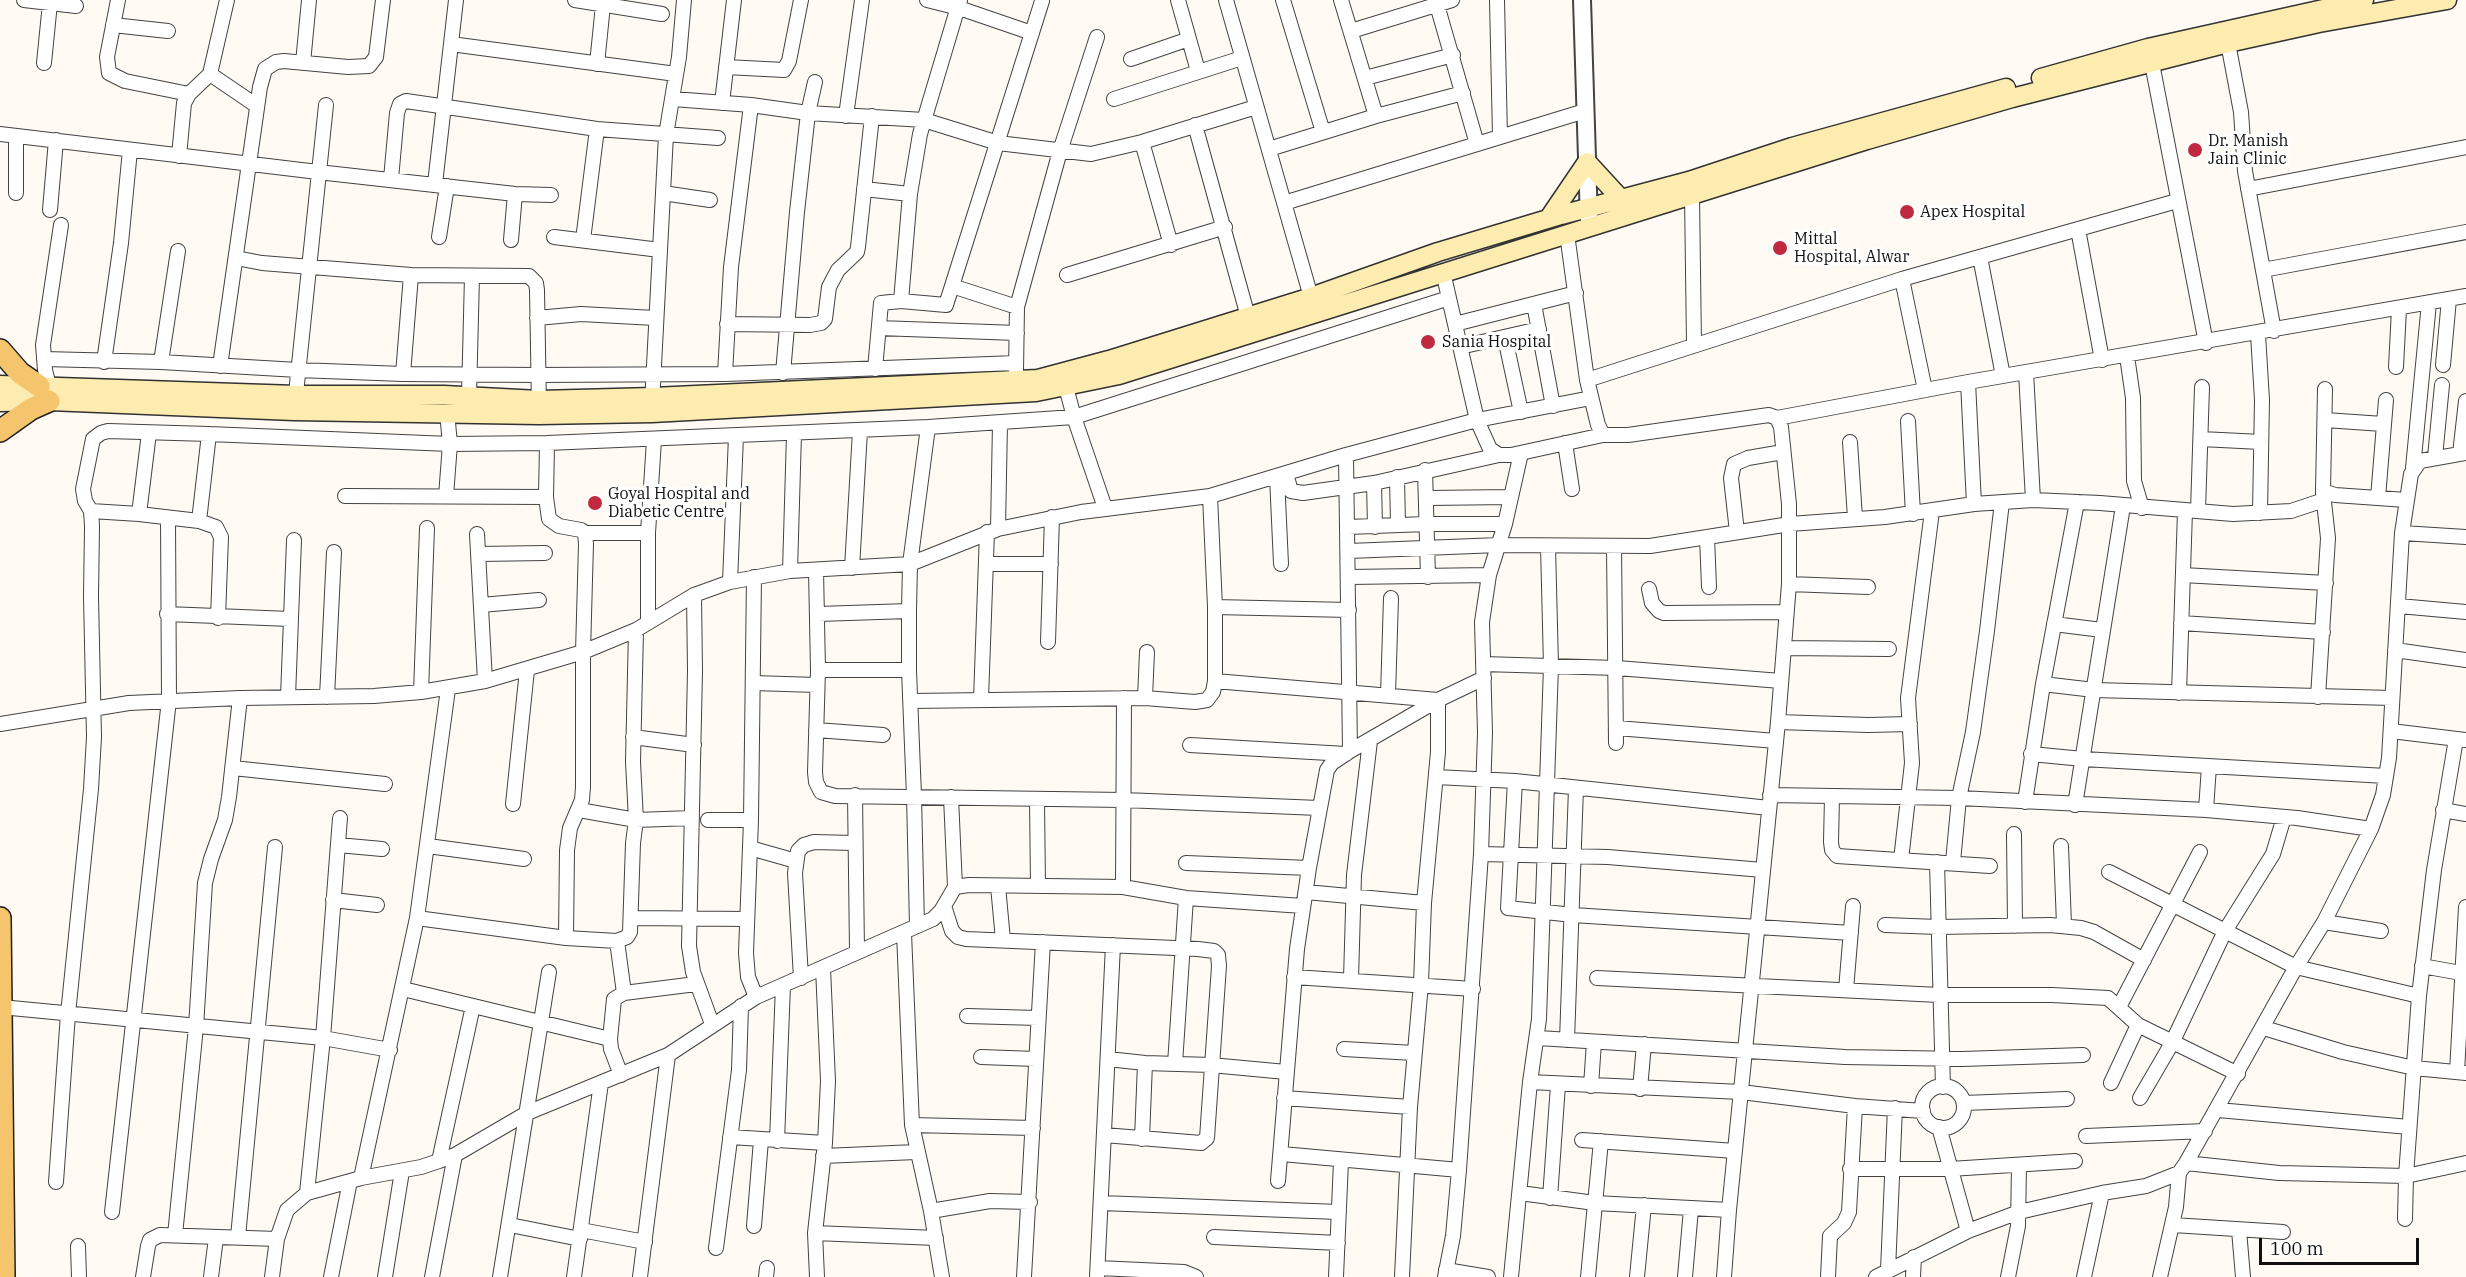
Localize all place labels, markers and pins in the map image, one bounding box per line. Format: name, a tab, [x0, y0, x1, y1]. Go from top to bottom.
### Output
place label: Dr. Manish Jain Clinic	[2208, 131, 2289, 169]
marker: Dr. Manish Jain Clinic	[2186, 141, 2204, 159]
place label: Apex Hospital	[1920, 202, 2025, 222]
marker: Apex Hospital	[1898, 203, 1916, 221]
place label: Mittal Hospital, Alwar	[1794, 229, 1909, 267]
marker: Mittal Hospital, Alwar	[1771, 239, 1789, 257]
place label: Sania Hospital	[1442, 332, 1551, 352]
marker: Sania Hospital	[1419, 333, 1437, 351]
place label: Goyal Hospital and Diabetic Centre	[608, 484, 750, 522]
marker: Goyal Hospital and Diabetic Centre	[586, 494, 604, 512]

